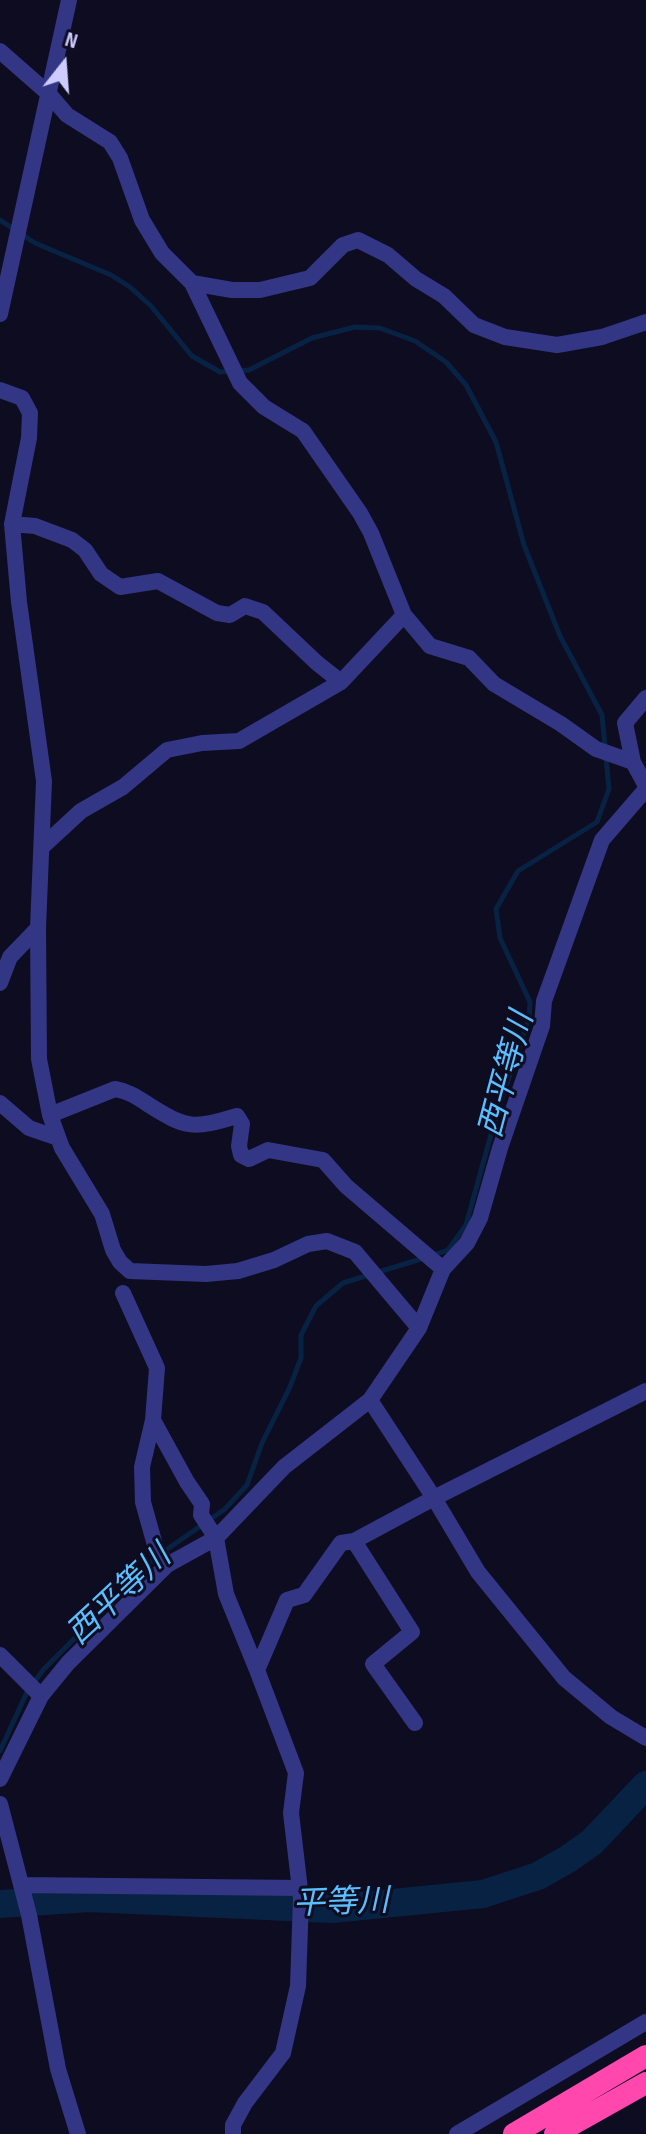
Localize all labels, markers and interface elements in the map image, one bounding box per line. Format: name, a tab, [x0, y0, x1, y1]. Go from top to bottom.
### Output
north arrow	[24, 24, 104, 104]
text: N	[62, 26, 81, 55]
water label: 西平等川	[473, 1008, 543, 1142]
water label: 西平等川	[60, 1538, 180, 1654]
water label: 平等川	[292, 1883, 390, 1925]

